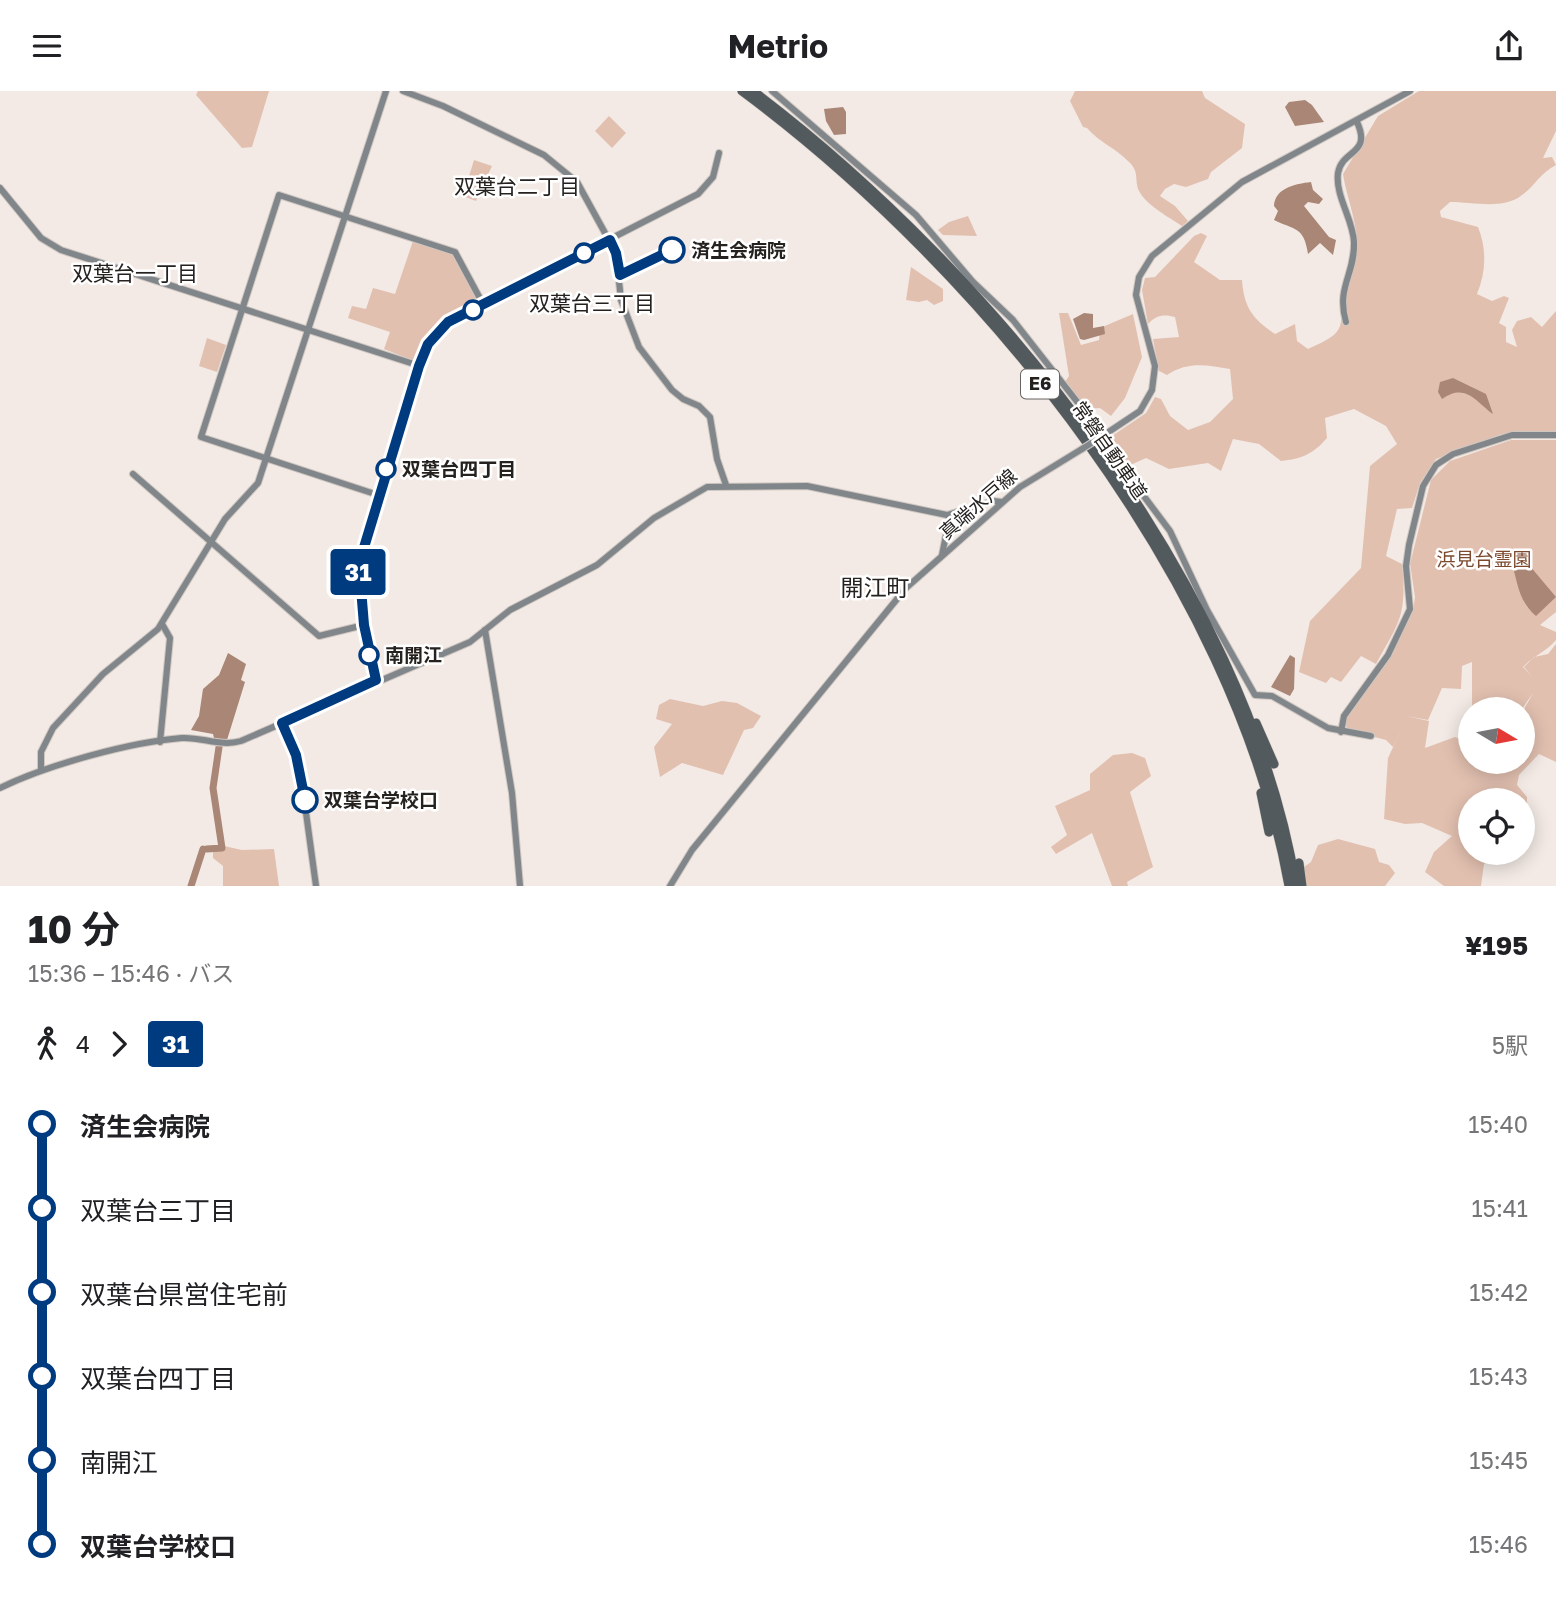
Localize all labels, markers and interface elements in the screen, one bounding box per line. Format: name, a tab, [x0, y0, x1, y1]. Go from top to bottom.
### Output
icon: menu	[28, 27, 66, 65]
text: Metrio	[728, 27, 828, 65]
icon: share	[1490, 27, 1528, 65]
district label: 双葉台二丁目	[454, 173, 580, 199]
marker: 済生会病院	[659, 237, 685, 263]
place label: 済生会病院	[691, 238, 786, 261]
unlabelled marker	[574, 243, 594, 263]
district label: 双葉台一丁目	[72, 260, 198, 286]
district label: 双葉台三丁目	[529, 290, 655, 316]
unlabelled marker	[463, 300, 483, 320]
road number: E6	[1021, 369, 1059, 398]
street label: 常磐自動車道	[1068, 396, 1153, 503]
place label: 双葉台四丁目	[402, 457, 516, 480]
marker: 双葉台四丁目	[376, 459, 396, 479]
street label: 真端水戸線	[934, 464, 1021, 543]
park label: 浜見台霊園	[1436, 547, 1532, 570]
line badge: 31	[326, 549, 390, 595]
text: 31	[345, 557, 372, 586]
district label: 開江町	[841, 573, 910, 601]
place label: 南開江	[385, 643, 442, 666]
marker: 南開江	[359, 645, 379, 665]
north arrow	[1458, 697, 1535, 773]
map controls	[1458, 697, 1535, 865]
marker: 双葉台学校口	[292, 787, 318, 813]
place label: 双葉台学校口	[324, 788, 438, 811]
button: locate	[1458, 788, 1535, 865]
text: 10 分	[28, 906, 120, 951]
text: ¥195	[1465, 930, 1528, 961]
text: 15:36 – 15:46 · バス	[28, 959, 234, 987]
icon: walk	[28, 1025, 66, 1063]
icon: forward	[100, 1025, 138, 1063]
text: 31	[162, 1029, 189, 1058]
text: 4	[76, 1030, 90, 1058]
text: 5駅	[1492, 1031, 1528, 1059]
text: 15:40	[1468, 1110, 1528, 1138]
text: 済生会病院	[80, 1111, 210, 1142]
text: 15:41	[1471, 1194, 1528, 1222]
text: 双葉台三丁目	[80, 1195, 236, 1226]
text: 15:42	[1469, 1278, 1528, 1306]
text: 双葉台県営住宅前	[80, 1279, 288, 1310]
text: 15:43	[1469, 1362, 1528, 1390]
text: 双葉台四丁目	[80, 1363, 236, 1394]
text: 15:45	[1469, 1446, 1528, 1474]
text: 南開江	[80, 1447, 158, 1478]
text: 15:46	[1469, 1530, 1528, 1558]
text: 双葉台学校口	[80, 1531, 236, 1562]

